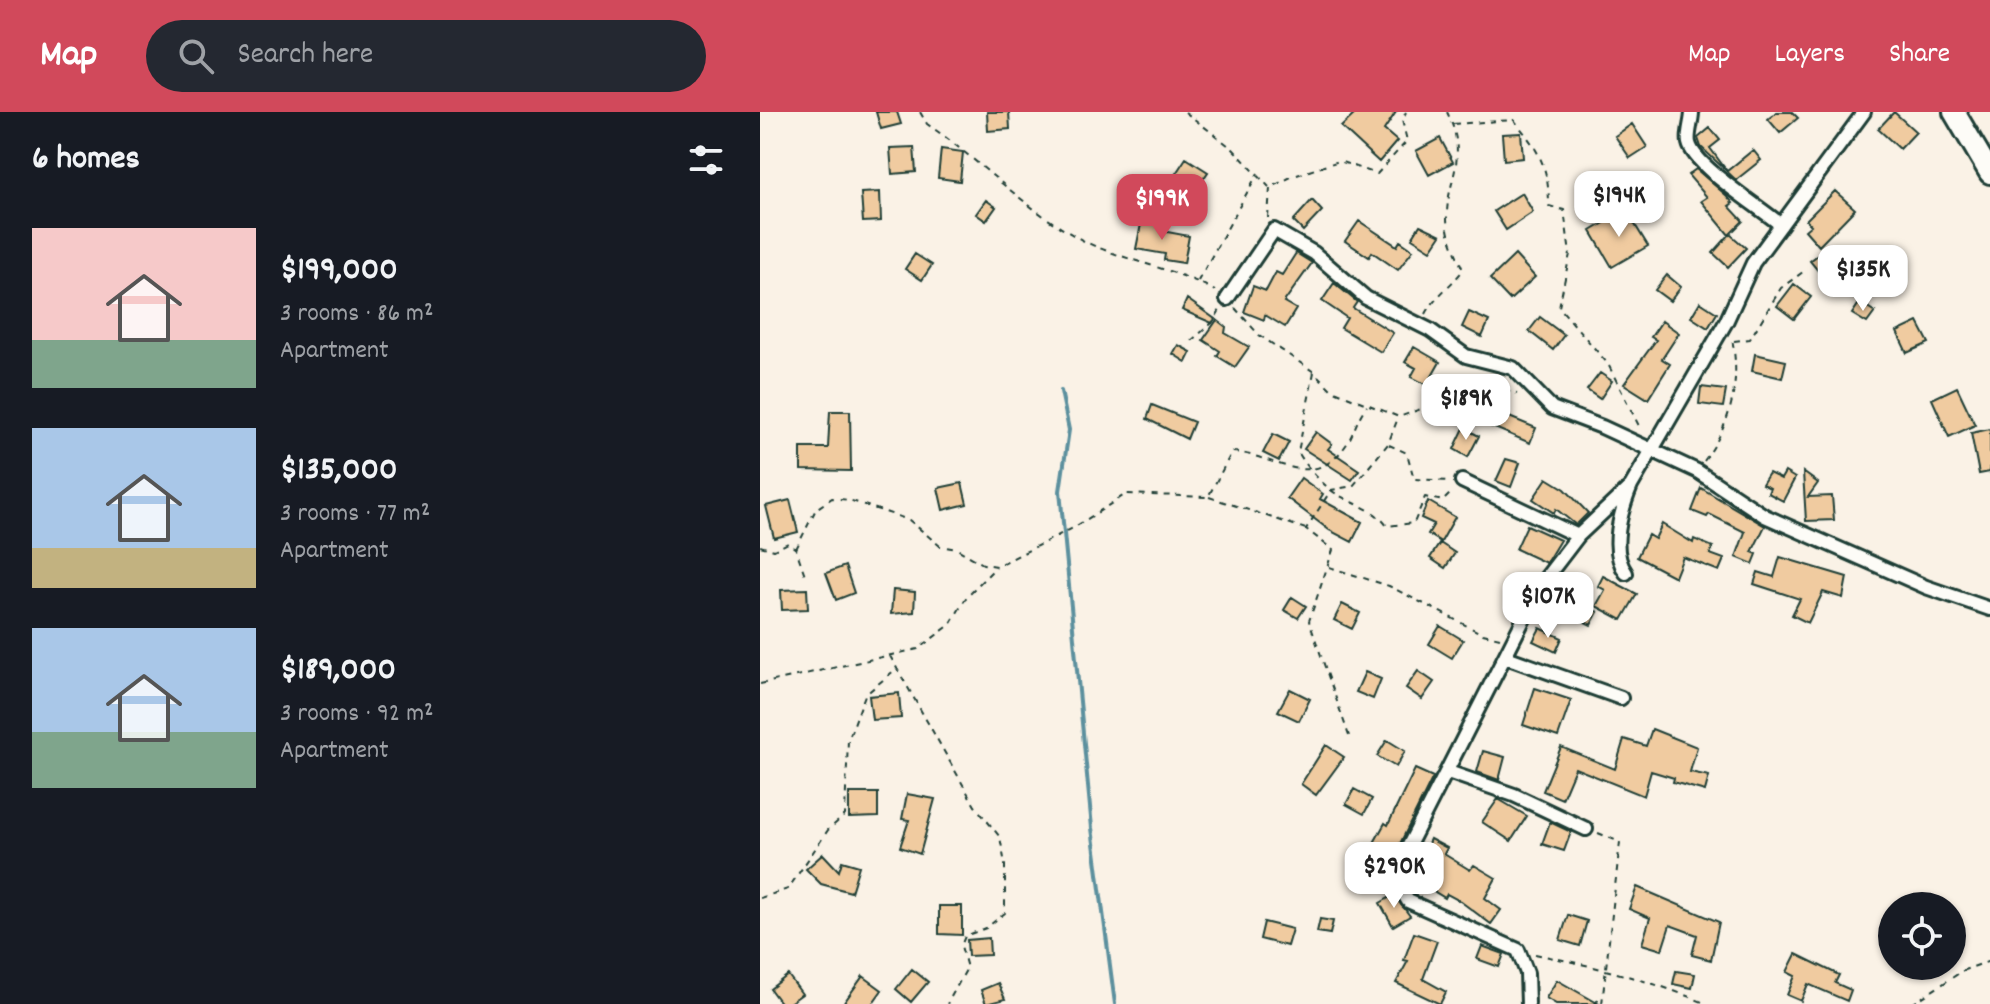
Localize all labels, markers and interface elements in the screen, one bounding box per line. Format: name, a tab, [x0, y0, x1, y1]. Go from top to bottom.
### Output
search box	[146, 20, 706, 92]
text: Map	[40, 29, 98, 84]
icon: search	[174, 34, 218, 78]
text: Search here	[238, 35, 373, 78]
text: Map	[1688, 36, 1731, 76]
text: Layers	[1775, 36, 1845, 76]
text: Share	[1889, 36, 1950, 76]
text: 6 homes	[32, 136, 140, 185]
icon: filters	[684, 138, 728, 182]
pin: $194K	[1563, 171, 1675, 239]
pin: $199K	[1106, 174, 1218, 242]
text: $194K	[1592, 178, 1646, 215]
text: $199K	[1135, 181, 1189, 218]
pin: $135K	[1807, 245, 1919, 313]
text: $199,000	[280, 247, 398, 296]
text: $135K	[1836, 252, 1890, 289]
icon: home	[96, 260, 192, 356]
text: 3 rooms · 86 m²	[280, 296, 433, 333]
text: Apartment	[280, 333, 389, 370]
pin: $189K	[1410, 374, 1522, 442]
text: $189K	[1439, 381, 1493, 418]
text: $135,000	[280, 447, 398, 496]
icon: home	[96, 460, 192, 556]
text: 3 rooms · 77 m²	[280, 496, 430, 533]
text: Apartment	[280, 533, 389, 570]
pin: $107K	[1492, 572, 1604, 640]
text: $107K	[1520, 579, 1576, 616]
text: $189,000	[280, 647, 396, 696]
icon: home	[96, 660, 192, 756]
text: 3 rooms · 92 m²	[280, 696, 434, 733]
text: Apartment	[280, 733, 389, 770]
pin: $290K	[1338, 842, 1450, 910]
text: $290K	[1363, 849, 1425, 886]
map controls	[1878, 892, 1966, 980]
button: locate	[1878, 892, 1966, 980]

